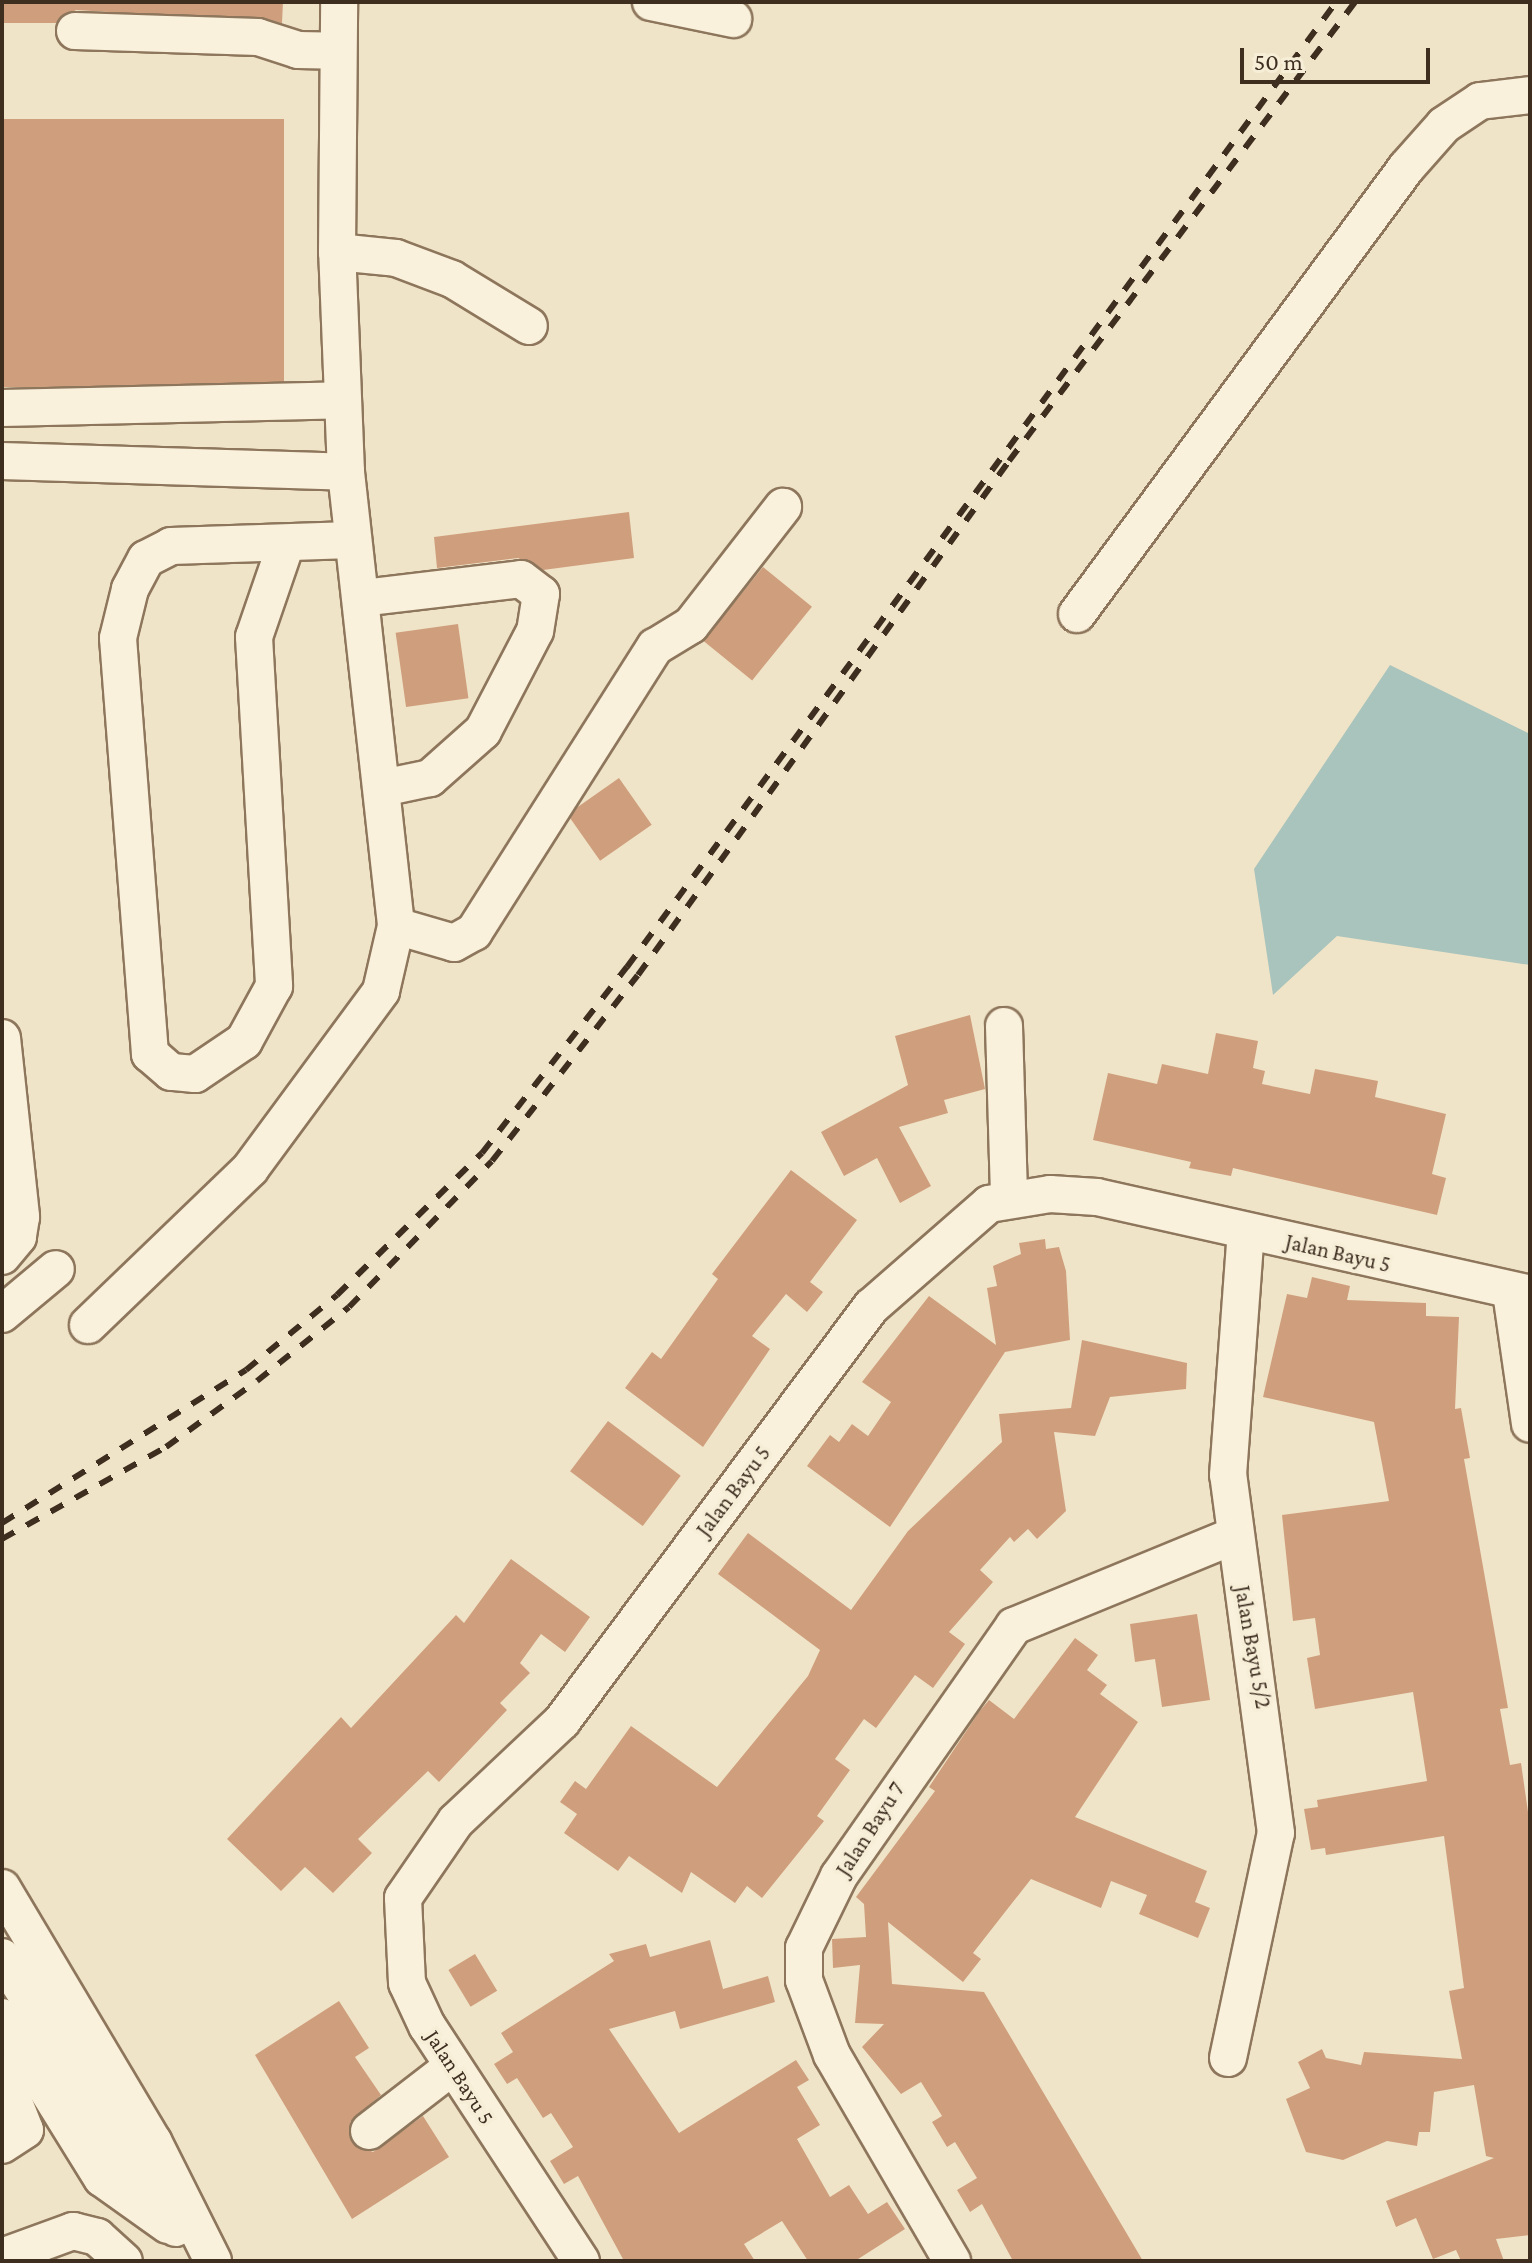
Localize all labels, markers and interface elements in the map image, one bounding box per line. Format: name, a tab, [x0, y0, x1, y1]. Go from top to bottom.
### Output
scale bar	[1244, 32, 1434, 82]
text: 50 m	[1254, 48, 1303, 75]
street label: Jalan Bayu 5	[1283, 1228, 1393, 1278]
street label: Jalan Bayu 5	[690, 1440, 776, 1542]
street label: Jalan Bayu 5/2	[1229, 1583, 1277, 1711]
street label: Jalan Bayu 7	[830, 1777, 910, 1881]
street label: Jalan Bayu 5	[420, 2025, 500, 2129]

